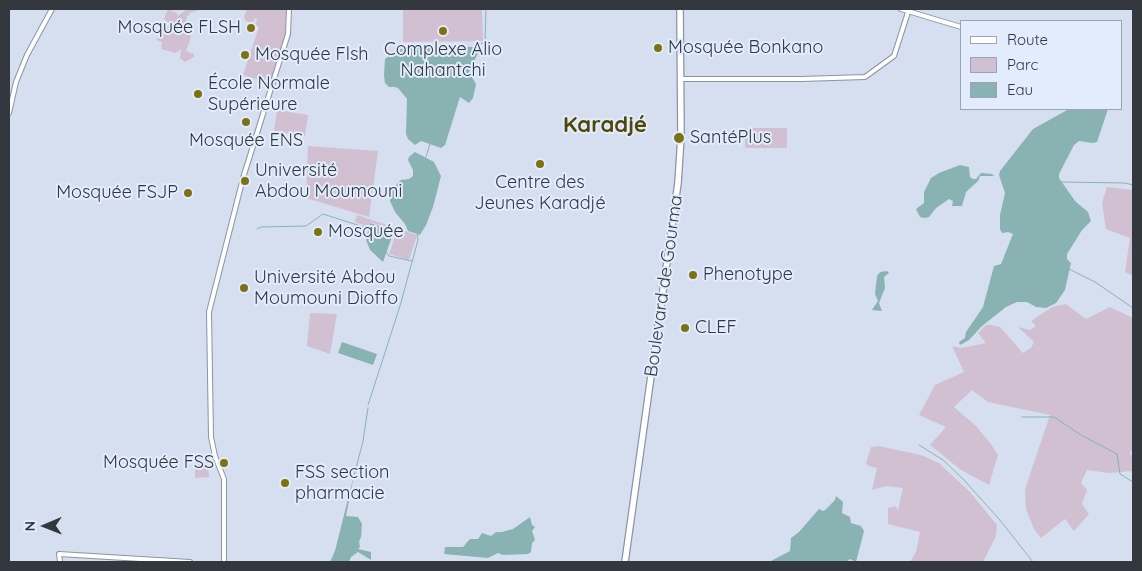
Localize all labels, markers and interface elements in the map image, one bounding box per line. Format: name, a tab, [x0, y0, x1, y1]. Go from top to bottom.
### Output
place label: Mosquée FLSH	[118, 17, 241, 39]
legend	[960, 20, 1122, 110]
marker: Mosquée FLSH	[245, 22, 257, 34]
marker: Complexe Alio Nahantchi	[437, 25, 449, 37]
text: Route	[1007, 30, 1048, 49]
place label: Mosquée Bonkano	[668, 37, 823, 59]
place label: Complexe Alio Nahantchi	[384, 39, 502, 82]
marker: Mosquée Bonkano	[652, 42, 664, 54]
place label: Mosquée Flsh	[255, 44, 369, 66]
marker: Mosquée Flsh	[239, 49, 251, 61]
text: Parc	[1007, 55, 1038, 74]
place label: École Normale Supérieure	[208, 73, 330, 116]
text: Eau	[1007, 80, 1033, 99]
marker: École Normale Supérieure	[192, 88, 204, 100]
district label: Karadjé	[563, 112, 647, 138]
marker: Mosquée ENS	[240, 116, 252, 128]
place label: SantéPlus	[690, 127, 771, 149]
place label: Mosquée ENS	[189, 130, 303, 152]
marker: SantéPlus	[672, 131, 686, 145]
marker: Centre des Jeunes Karadjé	[534, 158, 546, 170]
place label: Université Abdou Moumouni	[255, 160, 402, 202]
place label: Centre des Jeunes Karadjé	[474, 172, 606, 214]
marker: Université Abdou Moumouni	[239, 175, 251, 187]
place label: Mosquée FSJP	[56, 182, 178, 204]
marker: Mosquée FSJP	[182, 187, 194, 199]
street label: Boulevard de Gourma	[641, 194, 687, 378]
place label: Mosquée	[328, 221, 404, 243]
marker: Mosquée	[312, 226, 324, 238]
place label: Phenotype	[703, 264, 793, 286]
place label: Université Abdou Moumouni Dioffo	[254, 267, 398, 310]
marker: Phenotype	[687, 269, 699, 281]
marker: Université Abdou Moumouni Dioffo	[238, 282, 250, 294]
place label: CLEF	[695, 317, 737, 339]
marker: CLEF	[679, 322, 691, 334]
place label: Mosquée FSS	[103, 452, 214, 474]
marker: Mosquée FSS	[218, 457, 230, 469]
place label: FSS section pharmacie	[295, 462, 389, 504]
marker: FSS section pharmacie	[279, 477, 291, 489]
north arrow	[20, 501, 70, 551]
text: N	[21, 521, 39, 532]

